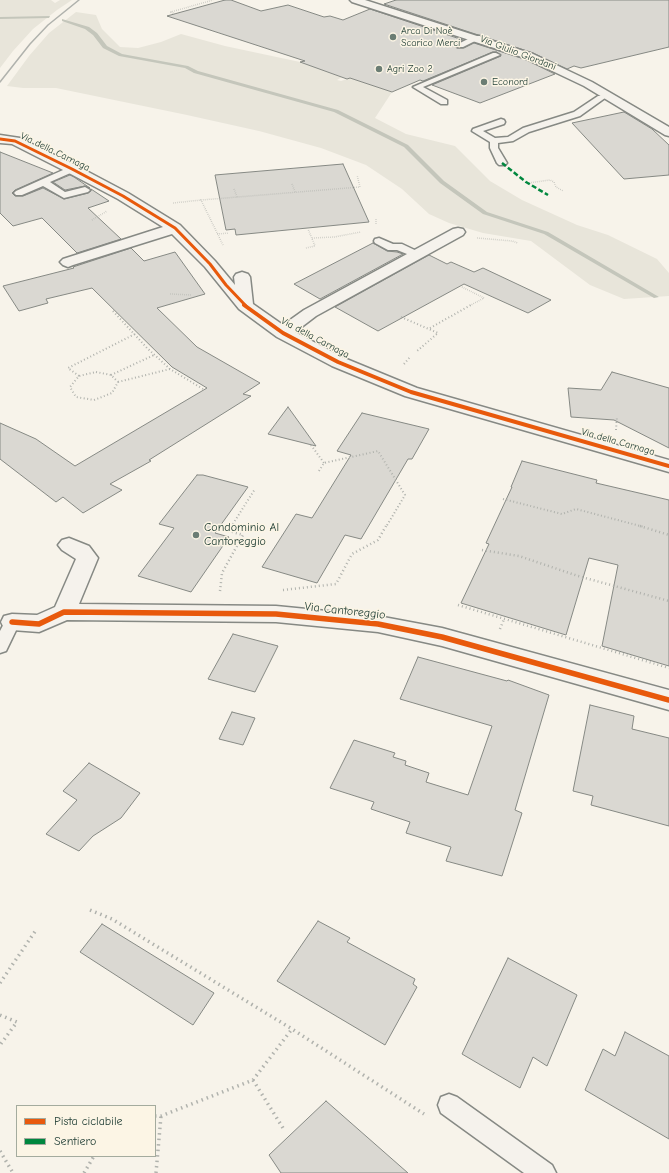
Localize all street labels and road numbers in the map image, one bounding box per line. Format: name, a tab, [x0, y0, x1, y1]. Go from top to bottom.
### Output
street label: Via Giulio Giordani	[478, 33, 558, 73]
street label: Via della Carnaga	[18, 130, 92, 174]
street label: Via della Carnaga	[279, 315, 351, 361]
street label: Via della Carnaga	[580, 426, 656, 458]
street label: Via Cantoreggio	[304, 600, 386, 622]

